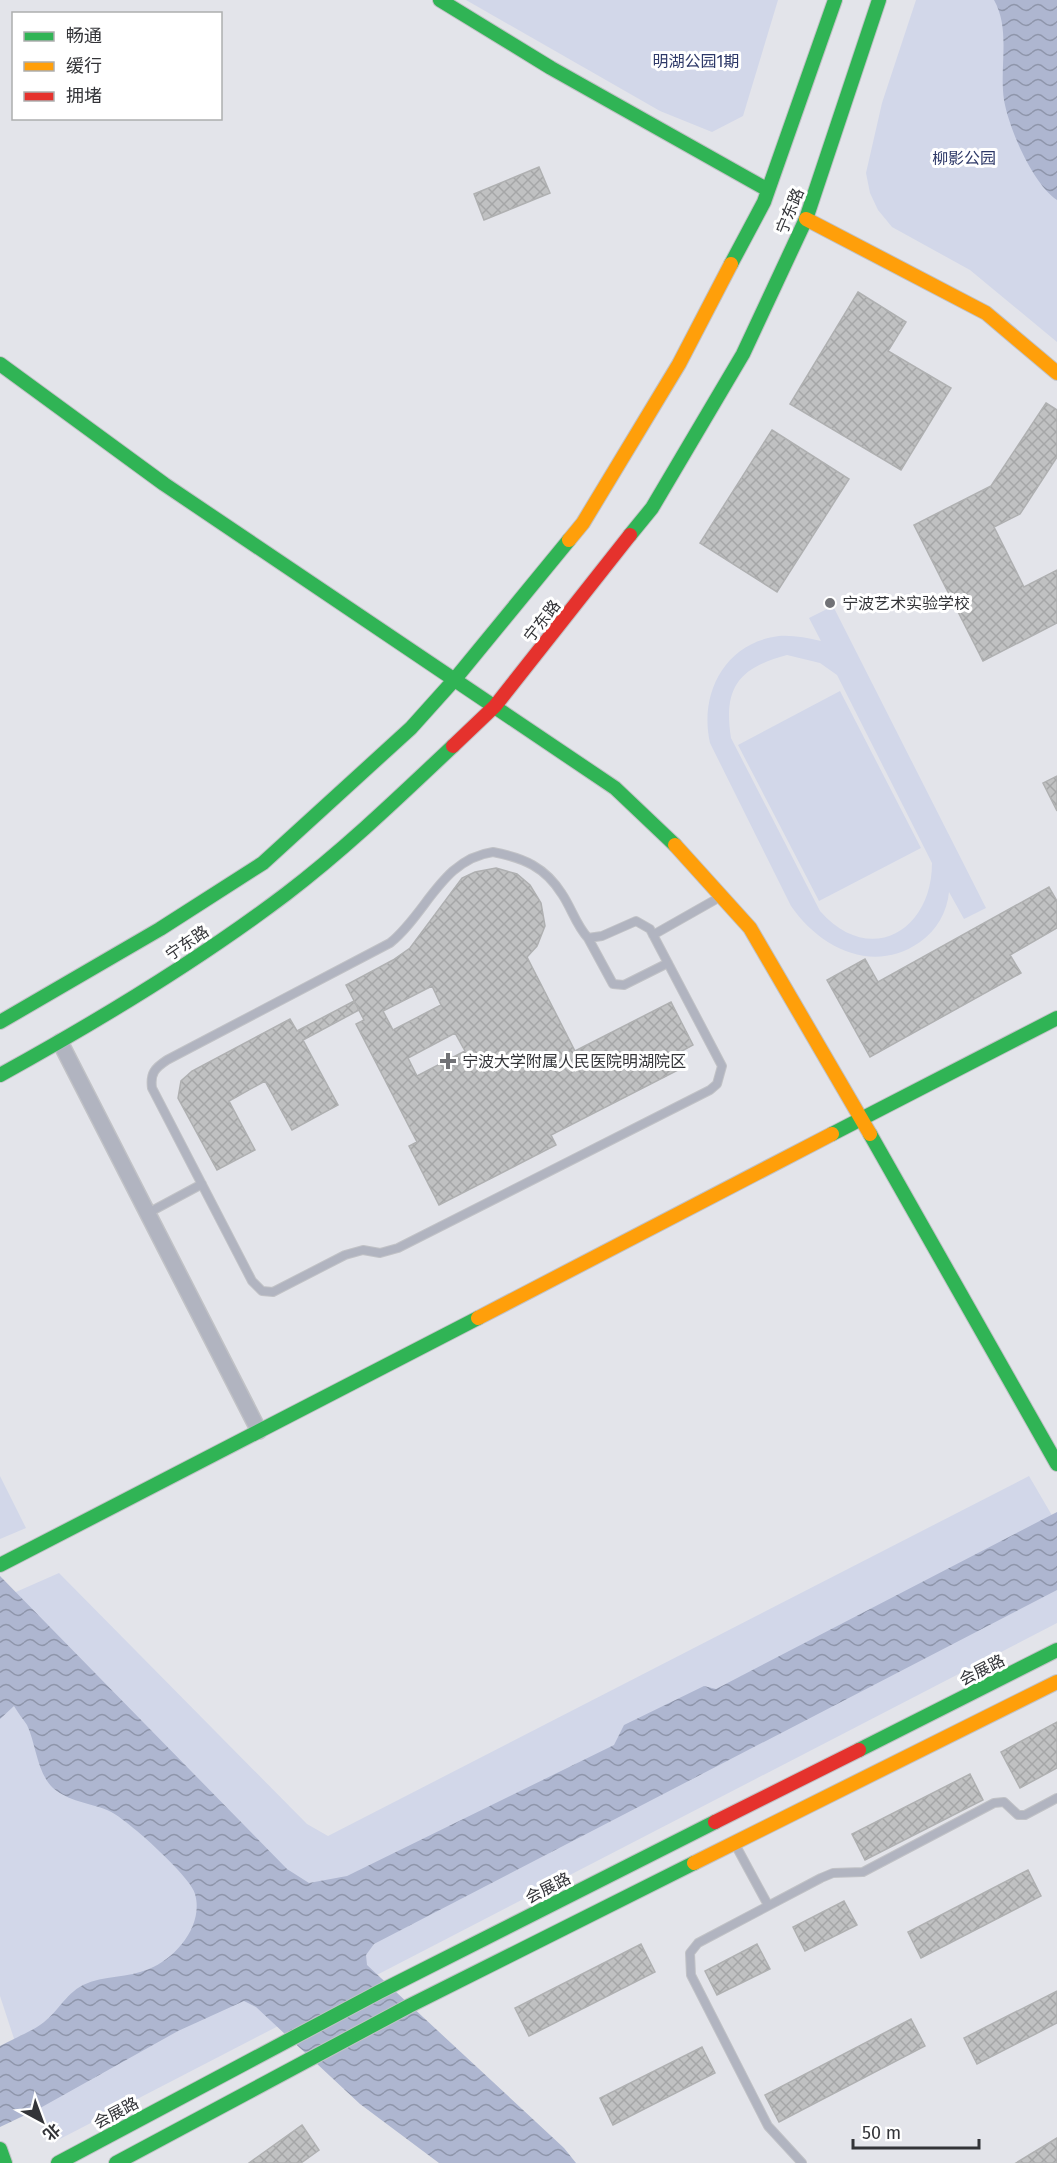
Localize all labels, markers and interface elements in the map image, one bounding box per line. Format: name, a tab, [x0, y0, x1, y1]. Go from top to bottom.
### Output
legend	[12, 12, 222, 120]
text: 畅通	[66, 25, 102, 47]
park label: 明湖公园1期	[653, 52, 739, 71]
text: 缓行	[66, 55, 102, 77]
text: 拥堵	[66, 85, 102, 107]
park label: 柳影公园	[932, 149, 996, 168]
street label: 宁东路	[772, 185, 808, 237]
place label: 宁波艺术实验学校	[842, 594, 970, 613]
street label: 宁东路	[520, 596, 564, 646]
marker: 宁波艺术实验学校	[823, 596, 837, 610]
street label: 宁东路	[162, 922, 212, 964]
marker: 宁波大学附属人民医院明湖院区	[439, 1052, 457, 1070]
place label: 宁波大学附属人民医院明湖院区	[462, 1052, 686, 1071]
street label: 会展路	[956, 1651, 1008, 1689]
street label: 会展路	[522, 1869, 574, 1907]
north arrow	[12, 2091, 72, 2151]
street label: 会展路	[90, 2093, 142, 2133]
scale bar	[853, 2112, 979, 2150]
text: 北	[39, 2120, 64, 2144]
text: 50 m	[862, 2122, 901, 2144]

